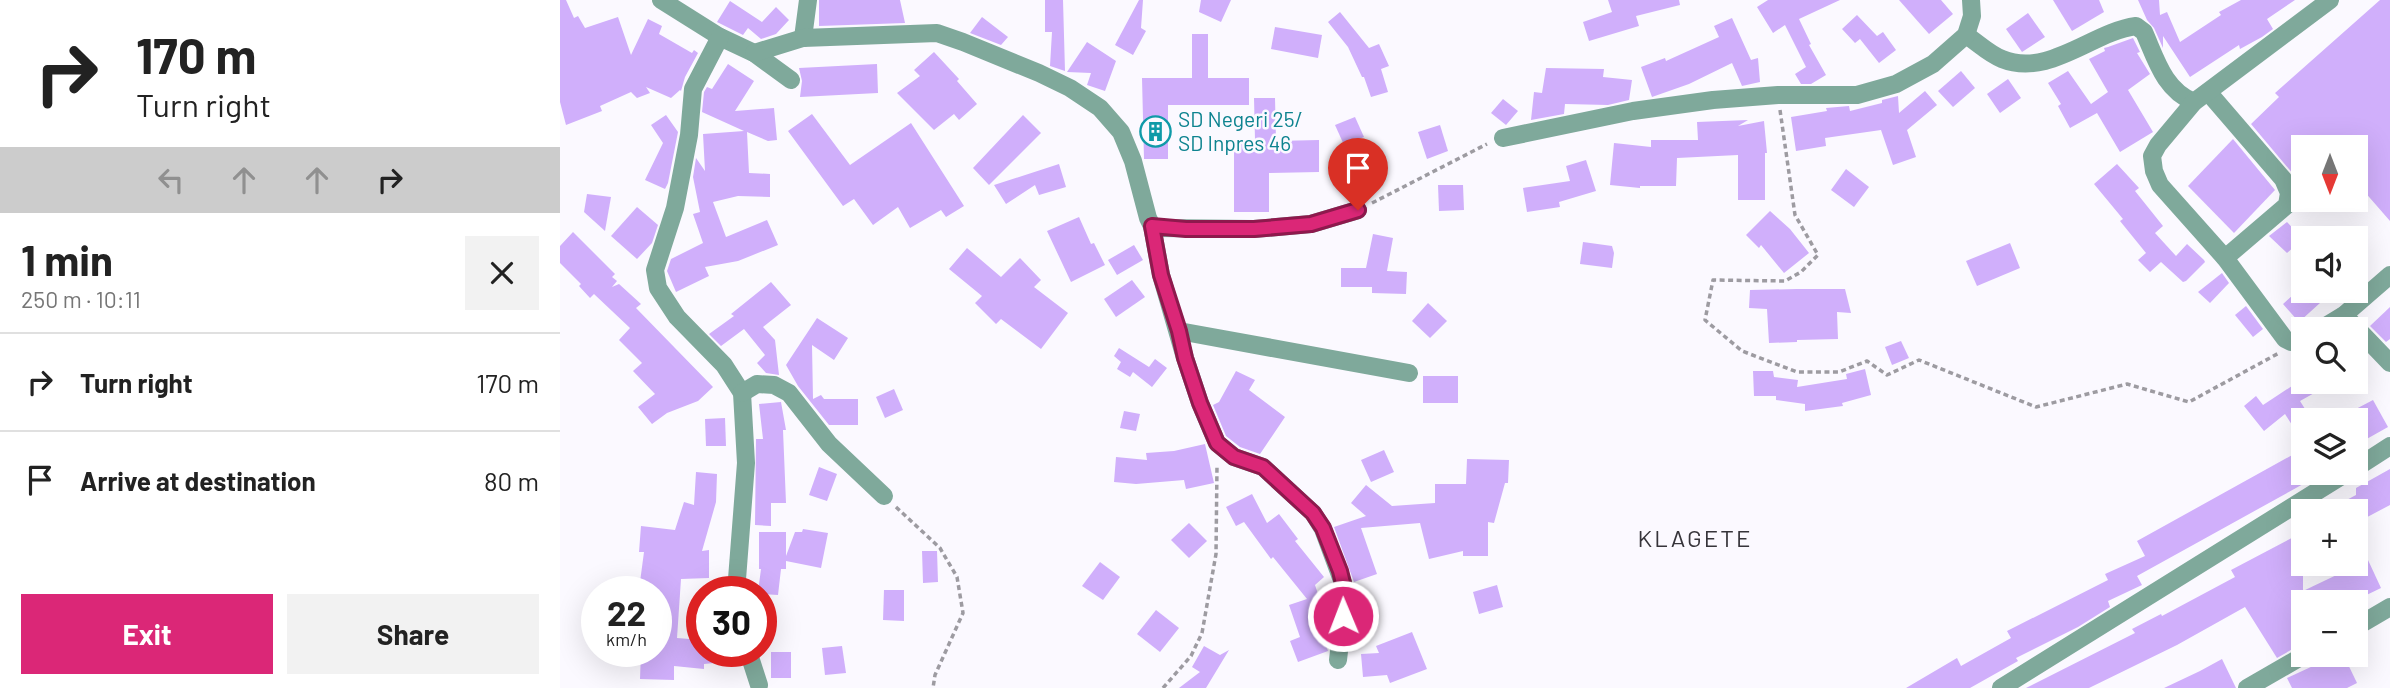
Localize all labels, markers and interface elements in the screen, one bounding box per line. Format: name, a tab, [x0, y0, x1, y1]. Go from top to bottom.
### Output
text: 170 m	[136, 25, 256, 84]
icon: right	[21, 28, 112, 119]
text: Turn right	[136, 85, 271, 123]
place label: SD Negeri 25/ SD Inpres 46	[1178, 106, 1303, 155]
building icon: SD Negeri 25/ SD Inpres 46	[1138, 115, 1172, 149]
north arrow	[2291, 135, 2368, 212]
map controls	[2291, 135, 2368, 667]
pin	[1328, 138, 1388, 210]
icon: arrive	[1339, 149, 1377, 187]
icon: left	[152, 161, 190, 199]
icon: ahead	[225, 161, 263, 199]
icon: ahead	[298, 161, 336, 199]
icon: right	[371, 161, 409, 199]
button: sound	[2291, 226, 2368, 303]
text: 1 min	[21, 234, 113, 284]
button: close	[465, 236, 539, 310]
text: 250 m · 10:11	[21, 285, 141, 313]
button: search	[2291, 317, 2368, 394]
icon: right	[21, 363, 59, 401]
text: Turn right	[80, 367, 193, 398]
text: 170 m	[476, 367, 539, 398]
button: layers	[2291, 408, 2368, 485]
icon: arrive	[21, 461, 59, 499]
text: Arrive at destination	[80, 465, 316, 496]
text: 80 m	[484, 465, 539, 496]
button: +	[2291, 499, 2368, 576]
district label: KLAGETE	[1638, 523, 1753, 552]
speed limit sign: 30	[686, 576, 777, 667]
position arrow	[1306, 579, 1380, 653]
button: −	[2291, 590, 2368, 667]
text: 22	[607, 591, 646, 633]
button: Exit	[21, 594, 273, 674]
button: Share	[287, 594, 539, 674]
text: km/h	[606, 628, 647, 650]

